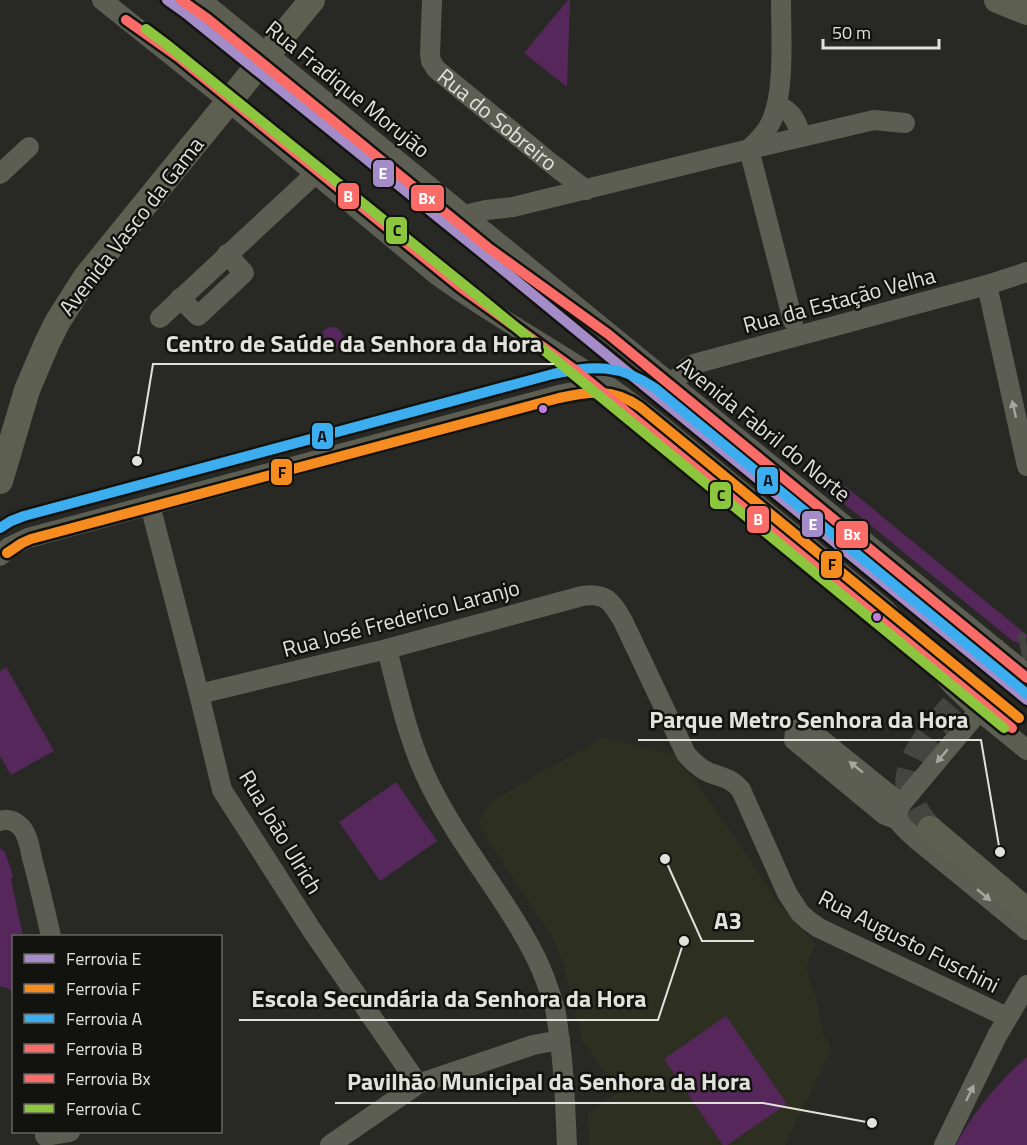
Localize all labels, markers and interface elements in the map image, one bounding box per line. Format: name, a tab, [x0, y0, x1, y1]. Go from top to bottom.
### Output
street label: Rua Fradique Morujão	[258, 12, 438, 166]
scale bar	[823, 12, 938, 50]
text: 50 m	[832, 19, 871, 46]
street label: Rua do Sobreiro	[430, 60, 565, 179]
street label: Avenida Vasco da Gama	[50, 129, 212, 323]
line badge: E	[372, 159, 395, 188]
text: E	[379, 161, 388, 185]
line badge: B	[337, 182, 360, 210]
text: B	[343, 184, 353, 208]
line badge: Bx	[410, 184, 445, 212]
text: Bx	[418, 186, 436, 210]
line badge: C	[385, 216, 408, 245]
text: C	[393, 218, 402, 242]
street label: Rua da Estação Velha	[739, 258, 939, 342]
callout: Centro de Saúde da Senhora da Hora	[153, 322, 554, 364]
text: Centro de Saúde da Senhora da Hora	[166, 325, 542, 361]
street label: Avenida Fabril do Norte	[672, 351, 856, 507]
one-way arrow	[1009, 399, 1019, 418]
unlabelled marker	[537, 403, 549, 415]
line badge: A	[311, 422, 334, 450]
text: A	[317, 424, 327, 448]
line badge: F	[270, 458, 293, 486]
text: F	[278, 460, 287, 484]
line badge: A	[756, 466, 779, 495]
line badge: C	[709, 481, 732, 510]
text: C	[717, 483, 726, 507]
line badge: B	[746, 505, 770, 534]
text: B	[753, 507, 763, 531]
line badge: E	[801, 510, 824, 538]
text: E	[809, 512, 818, 536]
line badge: Bx	[835, 520, 869, 549]
text: Bx	[843, 522, 861, 546]
line badge: F	[820, 550, 843, 579]
text: F	[828, 552, 837, 576]
street label: Rua José Frederico Laranjo	[279, 570, 523, 666]
unlabelled marker	[871, 611, 883, 623]
callout: Parque Metro Senhora da Hora	[638, 698, 981, 740]
text: Parque Metro Senhora da Hora	[649, 701, 969, 737]
one-way arrow	[936, 748, 949, 763]
one-way arrow	[848, 761, 864, 774]
street label: Rua João Ulrich	[231, 763, 331, 901]
street label: Rua Augusto Fuschini	[813, 881, 1005, 1001]
one-way arrow	[977, 889, 992, 901]
callout: A3	[702, 899, 754, 941]
text: A3	[714, 902, 742, 938]
legend	[12, 935, 222, 1133]
text: Ferrovia E	[66, 945, 141, 972]
text: Ferrovia F	[66, 975, 141, 1002]
callout: Escola Secundária da Senhora da Hora	[239, 978, 658, 1020]
text: Escola Secundária da Senhora da Hora	[251, 980, 647, 1016]
text: Ferrovia A	[66, 1005, 142, 1032]
text: Ferrovia B	[66, 1035, 143, 1062]
callout: Pavilhão Municipal da Senhora da Hora	[335, 1061, 763, 1103]
text: Pavilhão Municipal da Senhora da Hora	[347, 1063, 751, 1099]
text: Ferrovia Bx	[66, 1065, 151, 1092]
one-way arrow	[965, 1084, 975, 1101]
text: Ferrovia C	[66, 1095, 141, 1122]

